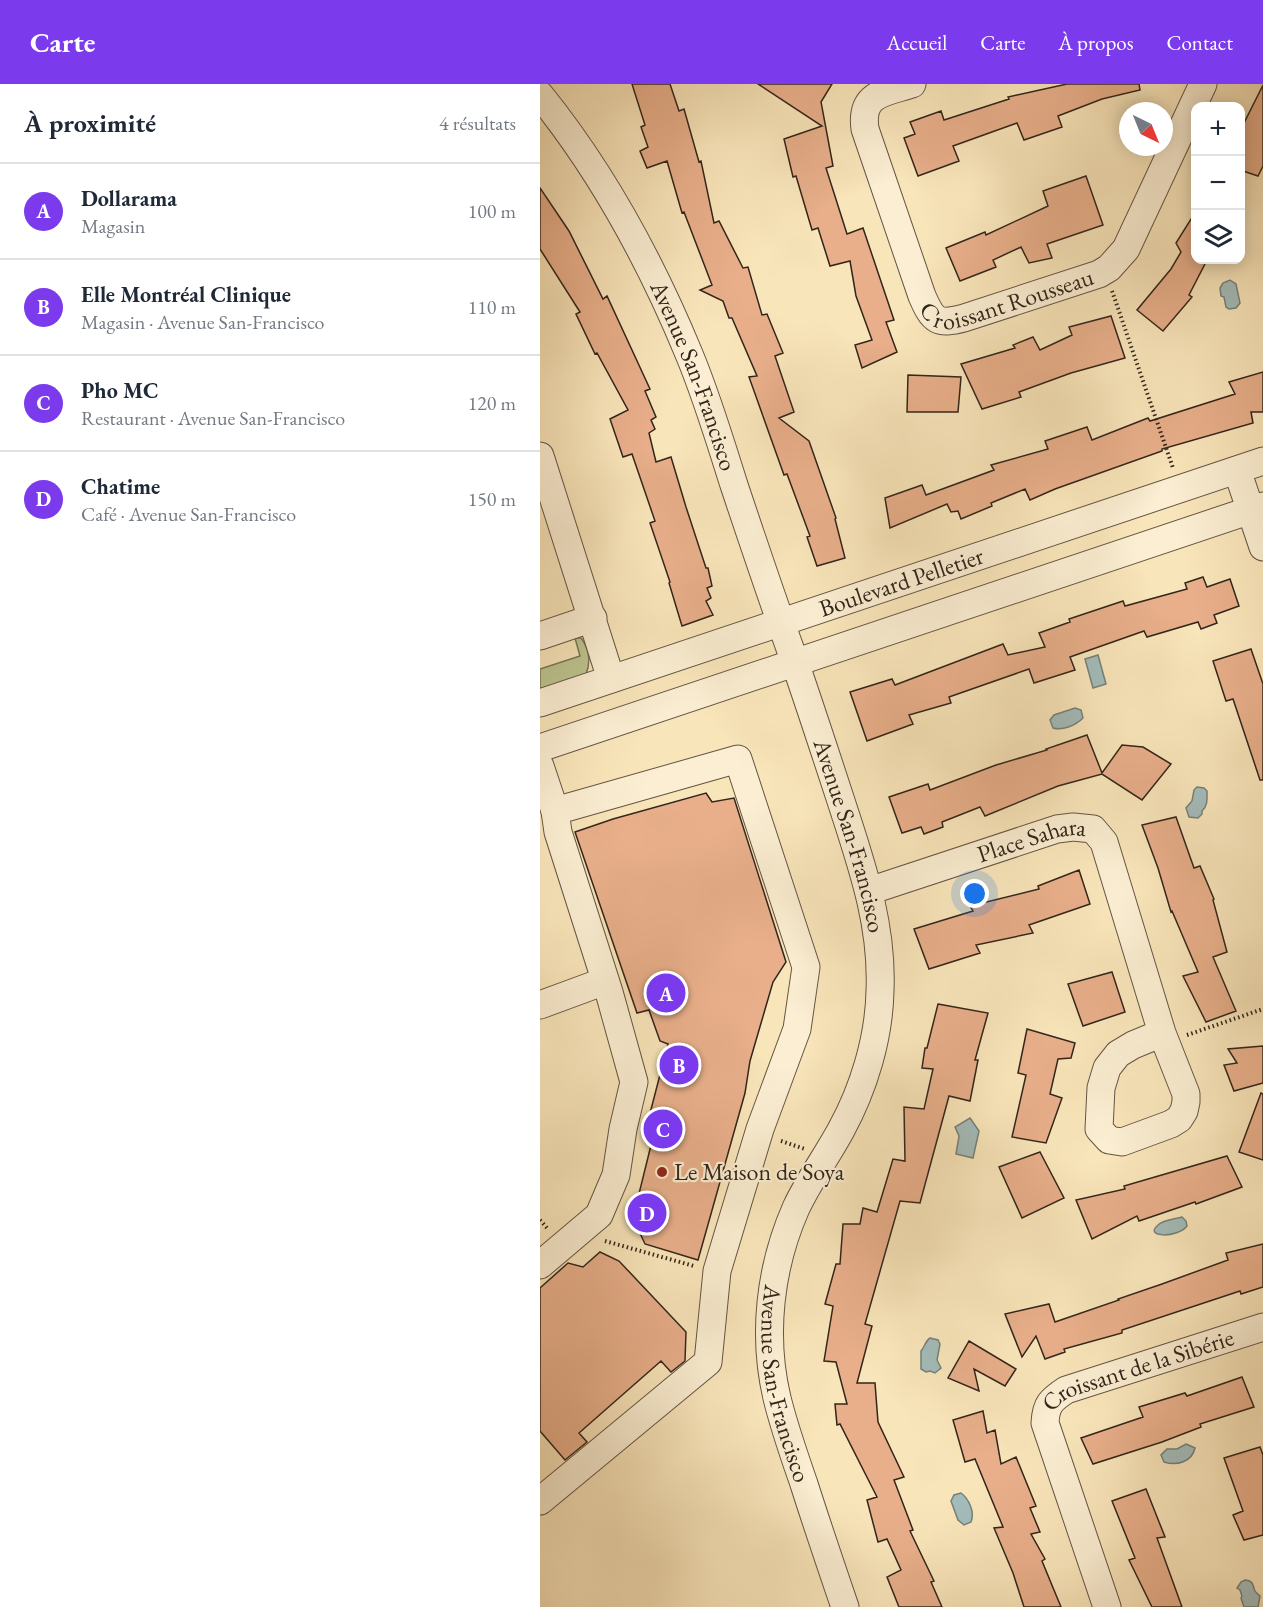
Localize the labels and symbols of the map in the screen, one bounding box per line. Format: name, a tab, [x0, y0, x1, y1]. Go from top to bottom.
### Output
north arrow	[1119, 102, 1173, 156]
street label: Croissant Rousseau	[913, 261, 1098, 336]
street label: Avenue San-Francisco	[643, 275, 745, 474]
street label: Boulevard Pelletier	[815, 540, 987, 624]
street label: Avenue San-Francisco	[806, 734, 893, 935]
street label: Place Sahara	[973, 811, 1088, 869]
your location	[960, 879, 989, 908]
pin: A	[646, 970, 686, 1016]
pin: B	[660, 1042, 698, 1088]
pin: C	[644, 1106, 682, 1152]
place label: Le Maison de Soya	[674, 1156, 845, 1187]
marker: Le Maison de Soya	[655, 1165, 669, 1179]
pin: D	[628, 1190, 666, 1236]
street label: Avenue San-Francisco	[754, 1282, 818, 1486]
street label: Croissant de la Sibérie	[1034, 1321, 1238, 1417]

